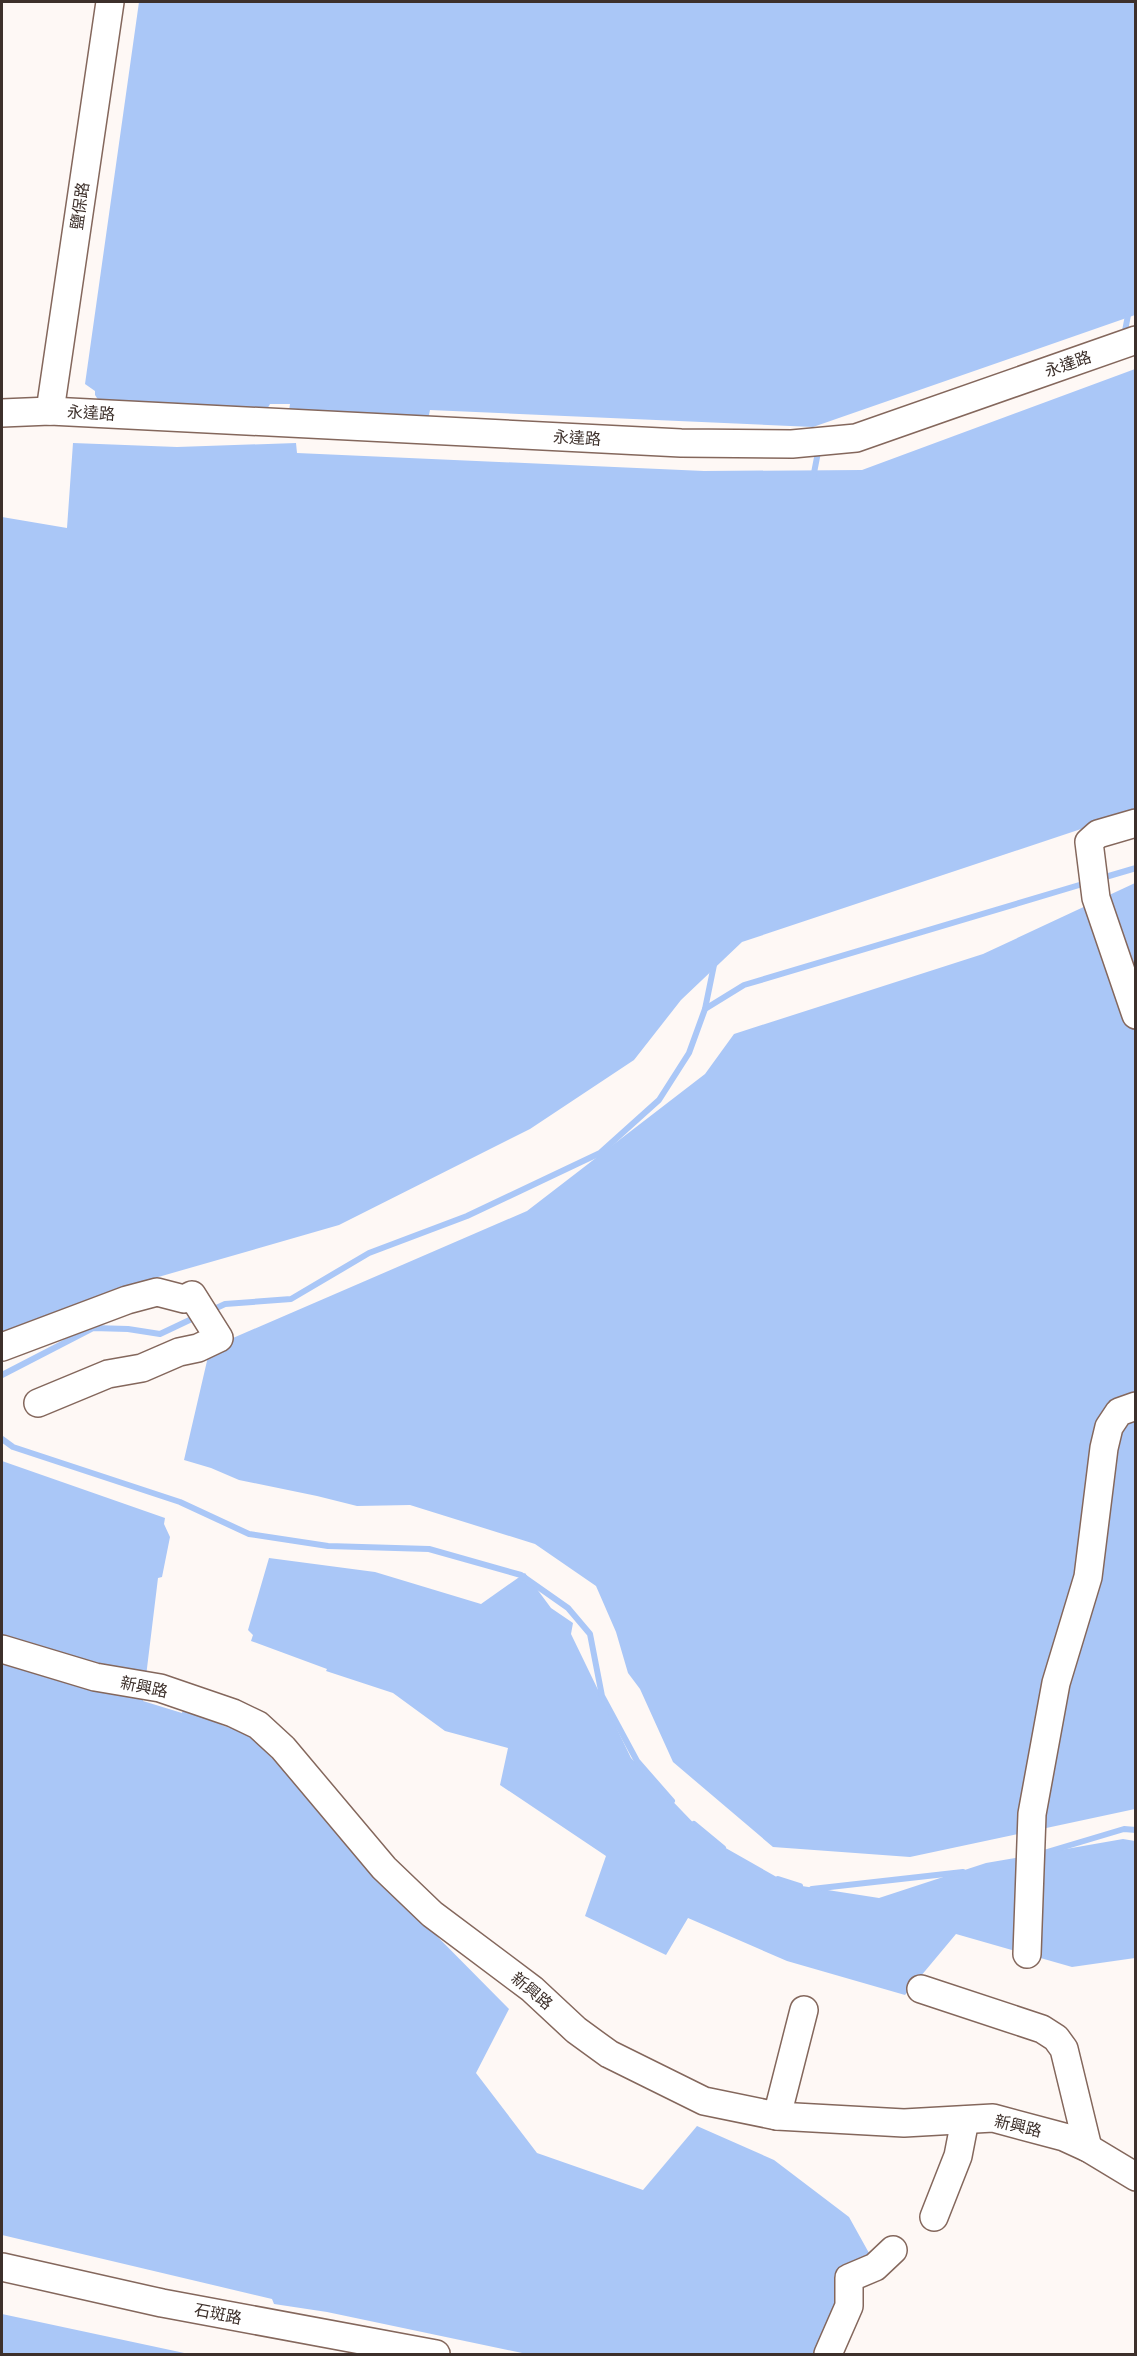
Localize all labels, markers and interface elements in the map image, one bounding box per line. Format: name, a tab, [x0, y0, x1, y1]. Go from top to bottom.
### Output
street label: 鹽保路	[67, 181, 93, 231]
street label: 永達路	[1042, 347, 1094, 381]
street label: 永達路	[67, 402, 115, 424]
street label: 永達路	[553, 427, 601, 449]
street label: 新興路	[119, 1673, 169, 1701]
street label: 新興路	[508, 1968, 556, 2014]
street label: 新興路	[992, 2111, 1044, 2141]
street label: 石斑路	[193, 2300, 243, 2328]

